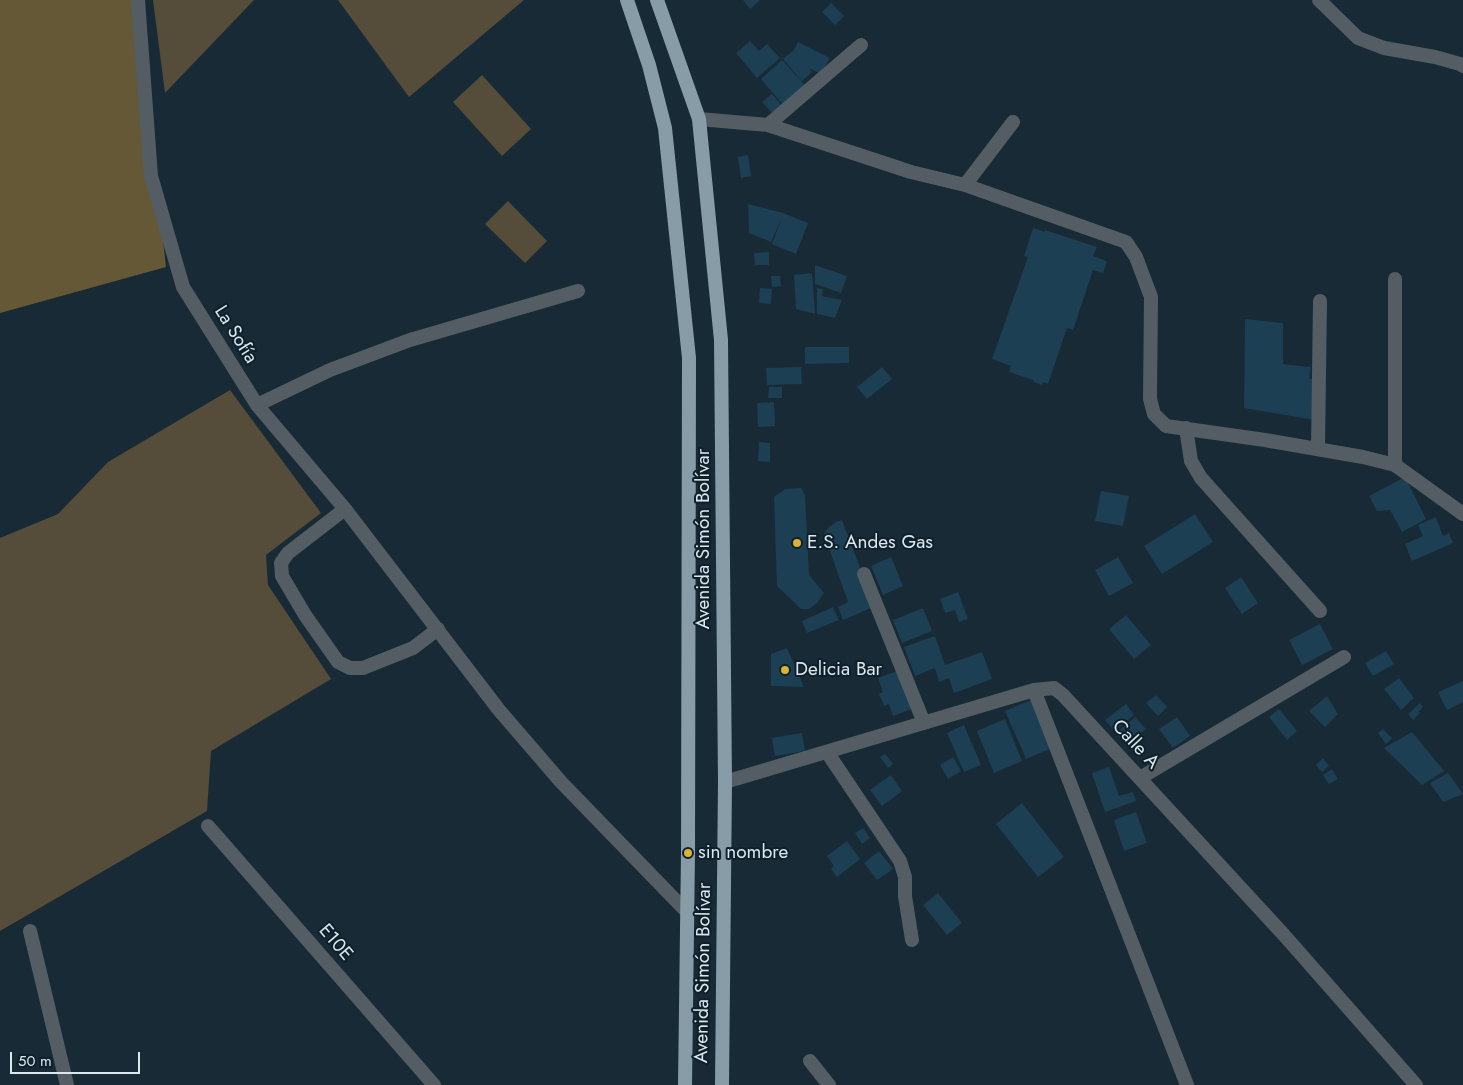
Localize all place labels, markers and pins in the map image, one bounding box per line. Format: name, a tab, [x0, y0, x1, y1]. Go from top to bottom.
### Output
place label: E.S. Andes Gas	[807, 532, 933, 554]
marker: E.S. Andes Gas	[791, 537, 803, 549]
place label: Delicia Bar	[795, 659, 882, 681]
marker: Delicia Bar	[779, 664, 791, 676]
place label: sin nombre	[698, 842, 788, 864]
marker: sin nombre	[682, 847, 694, 859]

